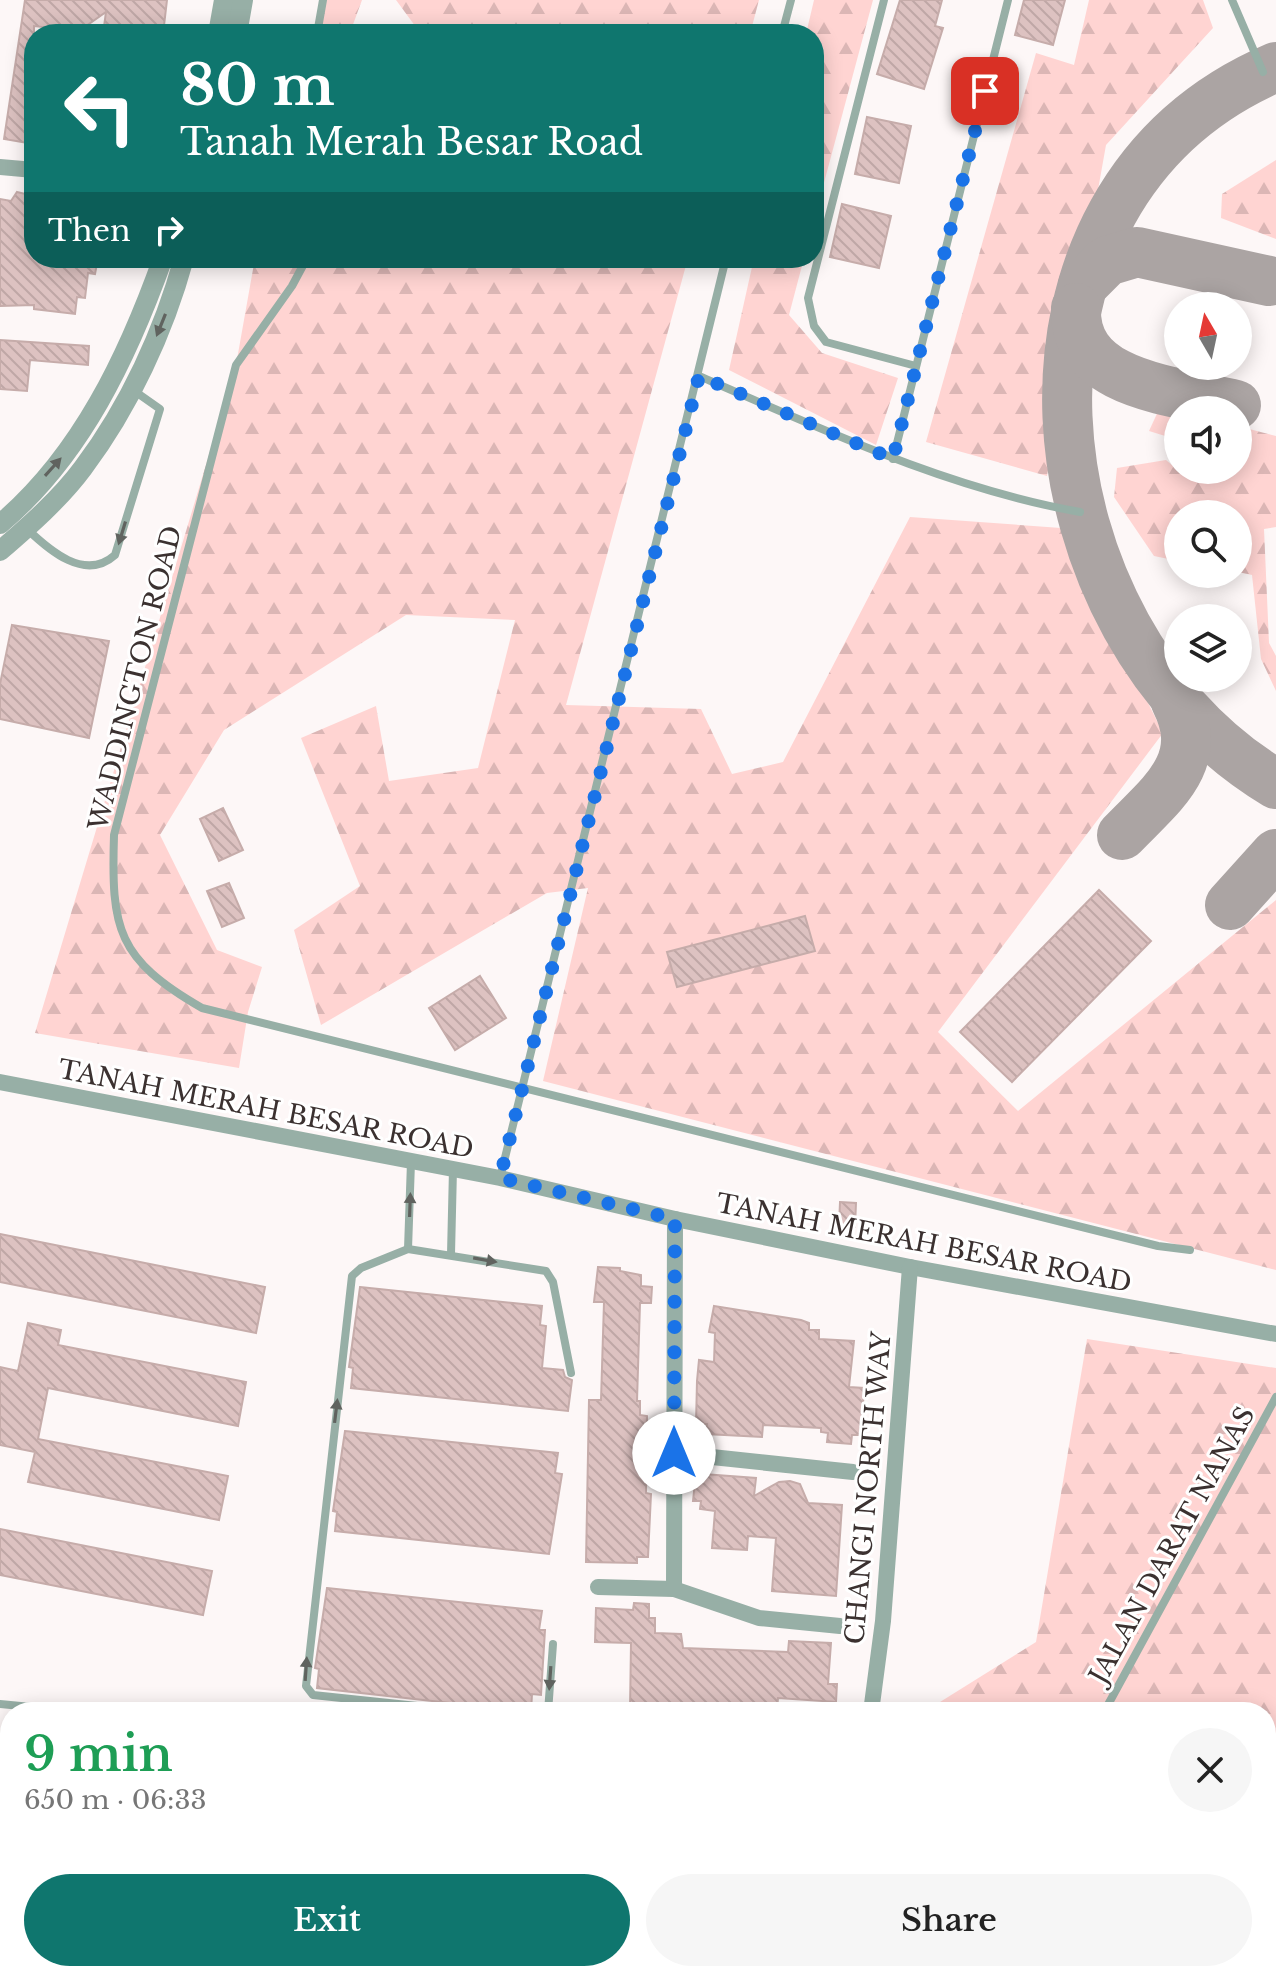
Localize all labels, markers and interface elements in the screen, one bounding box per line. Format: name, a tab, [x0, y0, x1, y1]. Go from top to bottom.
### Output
text: 80 m	[180, 51, 335, 120]
icon: left	[48, 56, 152, 160]
pin	[951, 57, 1019, 125]
icon: arrive	[963, 69, 1007, 113]
text: Tanah Merah Besar Road	[180, 120, 643, 165]
icon: right	[147, 208, 191, 252]
text: Then	[48, 212, 131, 249]
north arrow	[1164, 292, 1252, 380]
map controls	[1164, 292, 1252, 692]
one-way arrow	[154, 313, 167, 337]
button: sound	[1164, 396, 1252, 484]
one-way arrow	[44, 458, 62, 477]
button: search	[1164, 500, 1252, 588]
street label: WADDINGTON ROAD	[81, 522, 188, 835]
one-way arrow	[115, 522, 128, 546]
button: layers	[1164, 604, 1252, 692]
street label: TANAH MERAH BESAR ROAD	[56, 1053, 476, 1165]
street label: TANAH MERAH BESAR ROAD	[714, 1187, 1134, 1299]
one-way arrow	[403, 1192, 416, 1217]
one-way arrow	[473, 1254, 498, 1266]
street label: CHANGI NORTH WAY	[838, 1329, 898, 1646]
one-way arrow	[330, 1398, 343, 1423]
street label: JALAN DARAT NANAS	[1081, 1401, 1262, 1692]
position arrow	[632, 1411, 716, 1495]
one-way arrow	[300, 1656, 313, 1681]
one-way arrow	[543, 1666, 556, 1691]
text: 9 min	[24, 1724, 173, 1784]
button: close	[1168, 1728, 1252, 1812]
text: 650 m · 06:33	[24, 1784, 206, 1816]
button: Exit	[24, 1874, 630, 1966]
button: Share	[646, 1874, 1252, 1966]

